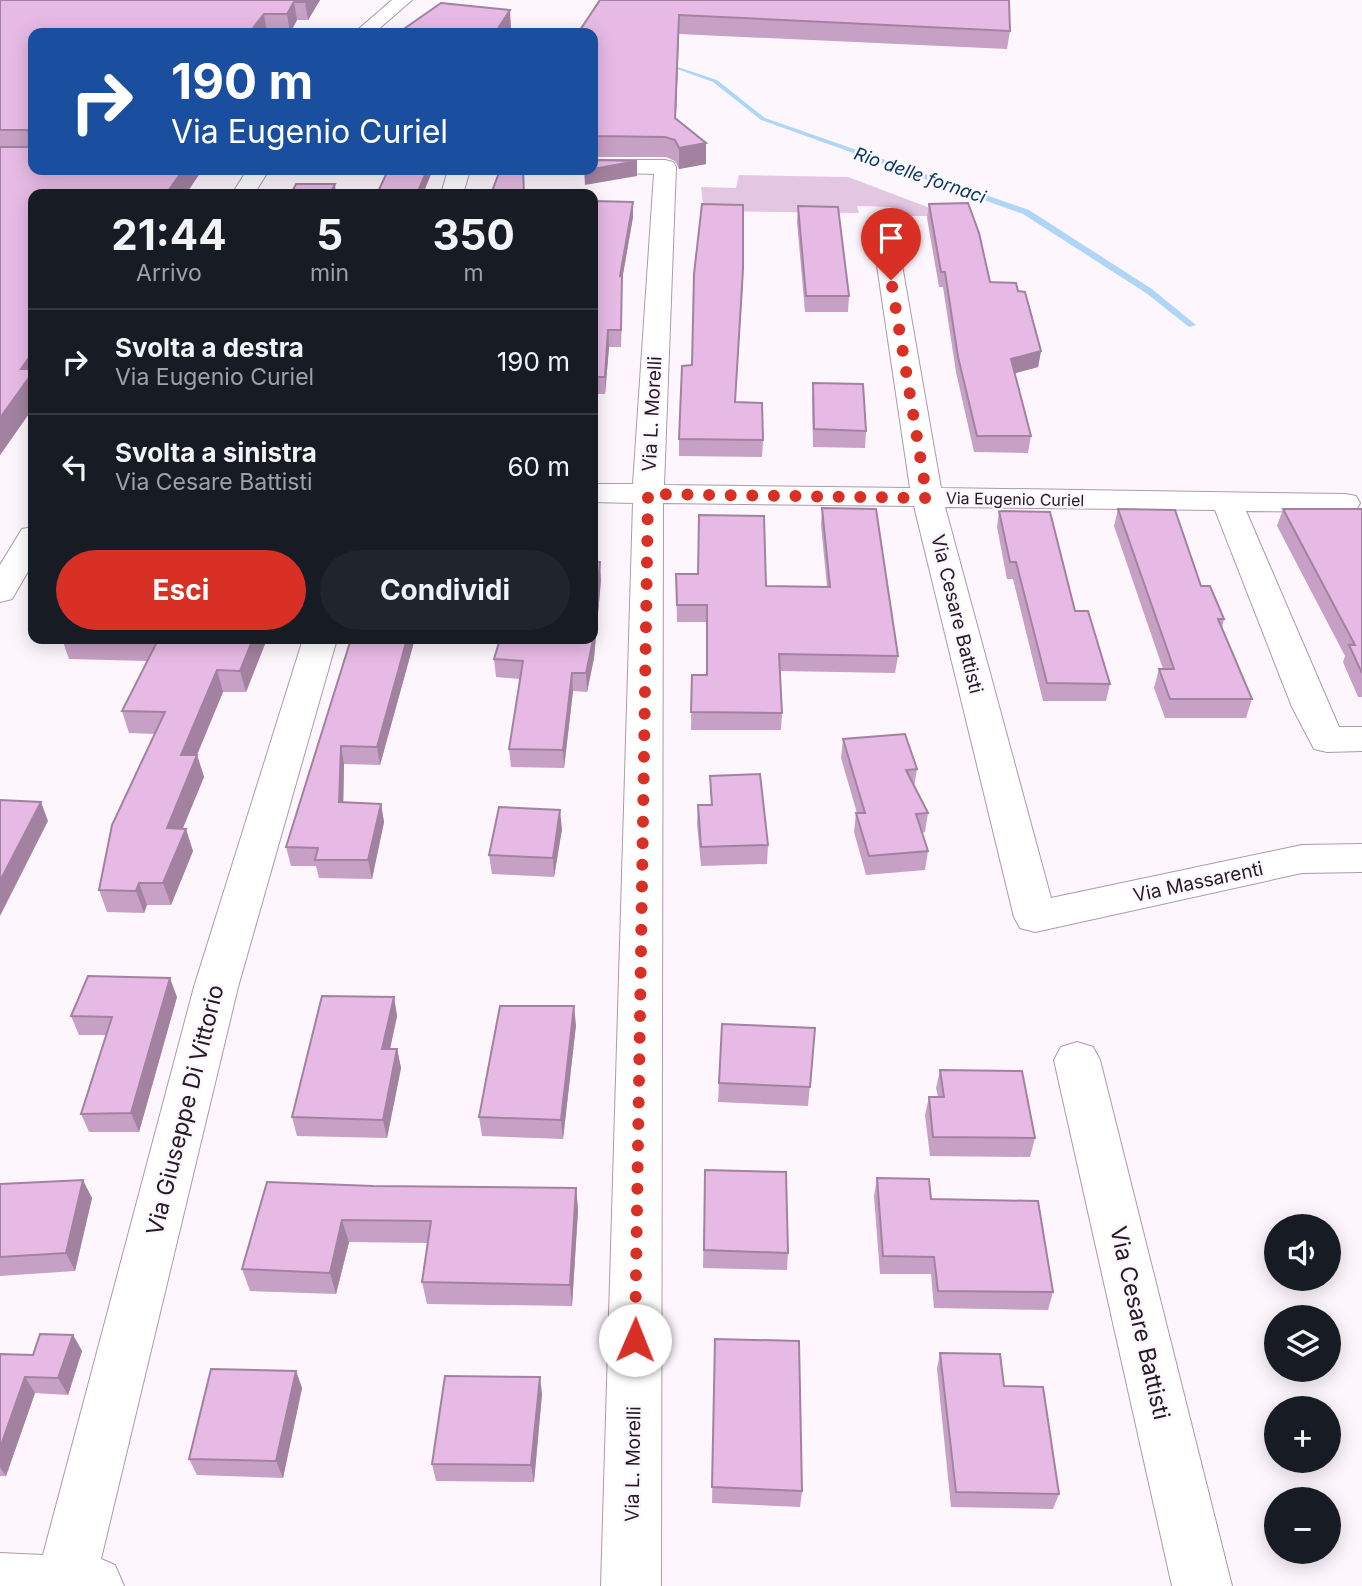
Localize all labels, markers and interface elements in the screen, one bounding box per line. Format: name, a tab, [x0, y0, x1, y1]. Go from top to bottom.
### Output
text: 190 m	[171, 52, 313, 111]
icon: right	[56, 56, 147, 147]
text: Via Eugenio Curiel	[171, 112, 448, 151]
water label: Rio delle fornaci	[851, 143, 989, 208]
pin	[861, 208, 921, 280]
text: 21:44	[111, 209, 227, 260]
text: 5	[316, 209, 343, 260]
text: 350	[432, 209, 515, 260]
icon: arrive	[872, 219, 910, 257]
text: Arrivo	[136, 259, 202, 287]
text: min	[310, 259, 349, 287]
text: m	[464, 259, 484, 287]
text: Svolta a destra	[115, 332, 304, 363]
icon: right	[56, 343, 94, 381]
text: 190 m	[497, 346, 570, 377]
street label: Via L. Morelli	[637, 356, 667, 472]
text: Via Eugenio Curiel	[115, 363, 314, 391]
text: Svolta a sinistra	[115, 437, 317, 468]
icon: left	[56, 448, 94, 486]
text: 60 m	[507, 451, 570, 482]
text: Via Cesare Battisti	[115, 468, 313, 496]
street label: Via Eugenio Curiel	[946, 488, 1084, 510]
street label: Via Cesare Battisti	[926, 532, 988, 696]
button: Esci	[56, 550, 306, 630]
button: Condividi	[320, 550, 570, 630]
street label: Via Massarenti	[1131, 857, 1265, 907]
street label: Via Giuseppe Di Vittorio	[140, 982, 230, 1238]
map controls	[1264, 1214, 1341, 1564]
button: sound	[1264, 1214, 1341, 1291]
street label: Via Cesare Battisti	[1104, 1224, 1176, 1422]
position arrow	[598, 1303, 672, 1377]
button: layers	[1264, 1305, 1341, 1382]
button: +	[1264, 1396, 1341, 1473]
street label: Via L. Morelli	[620, 1406, 646, 1522]
button: −	[1264, 1487, 1341, 1564]

